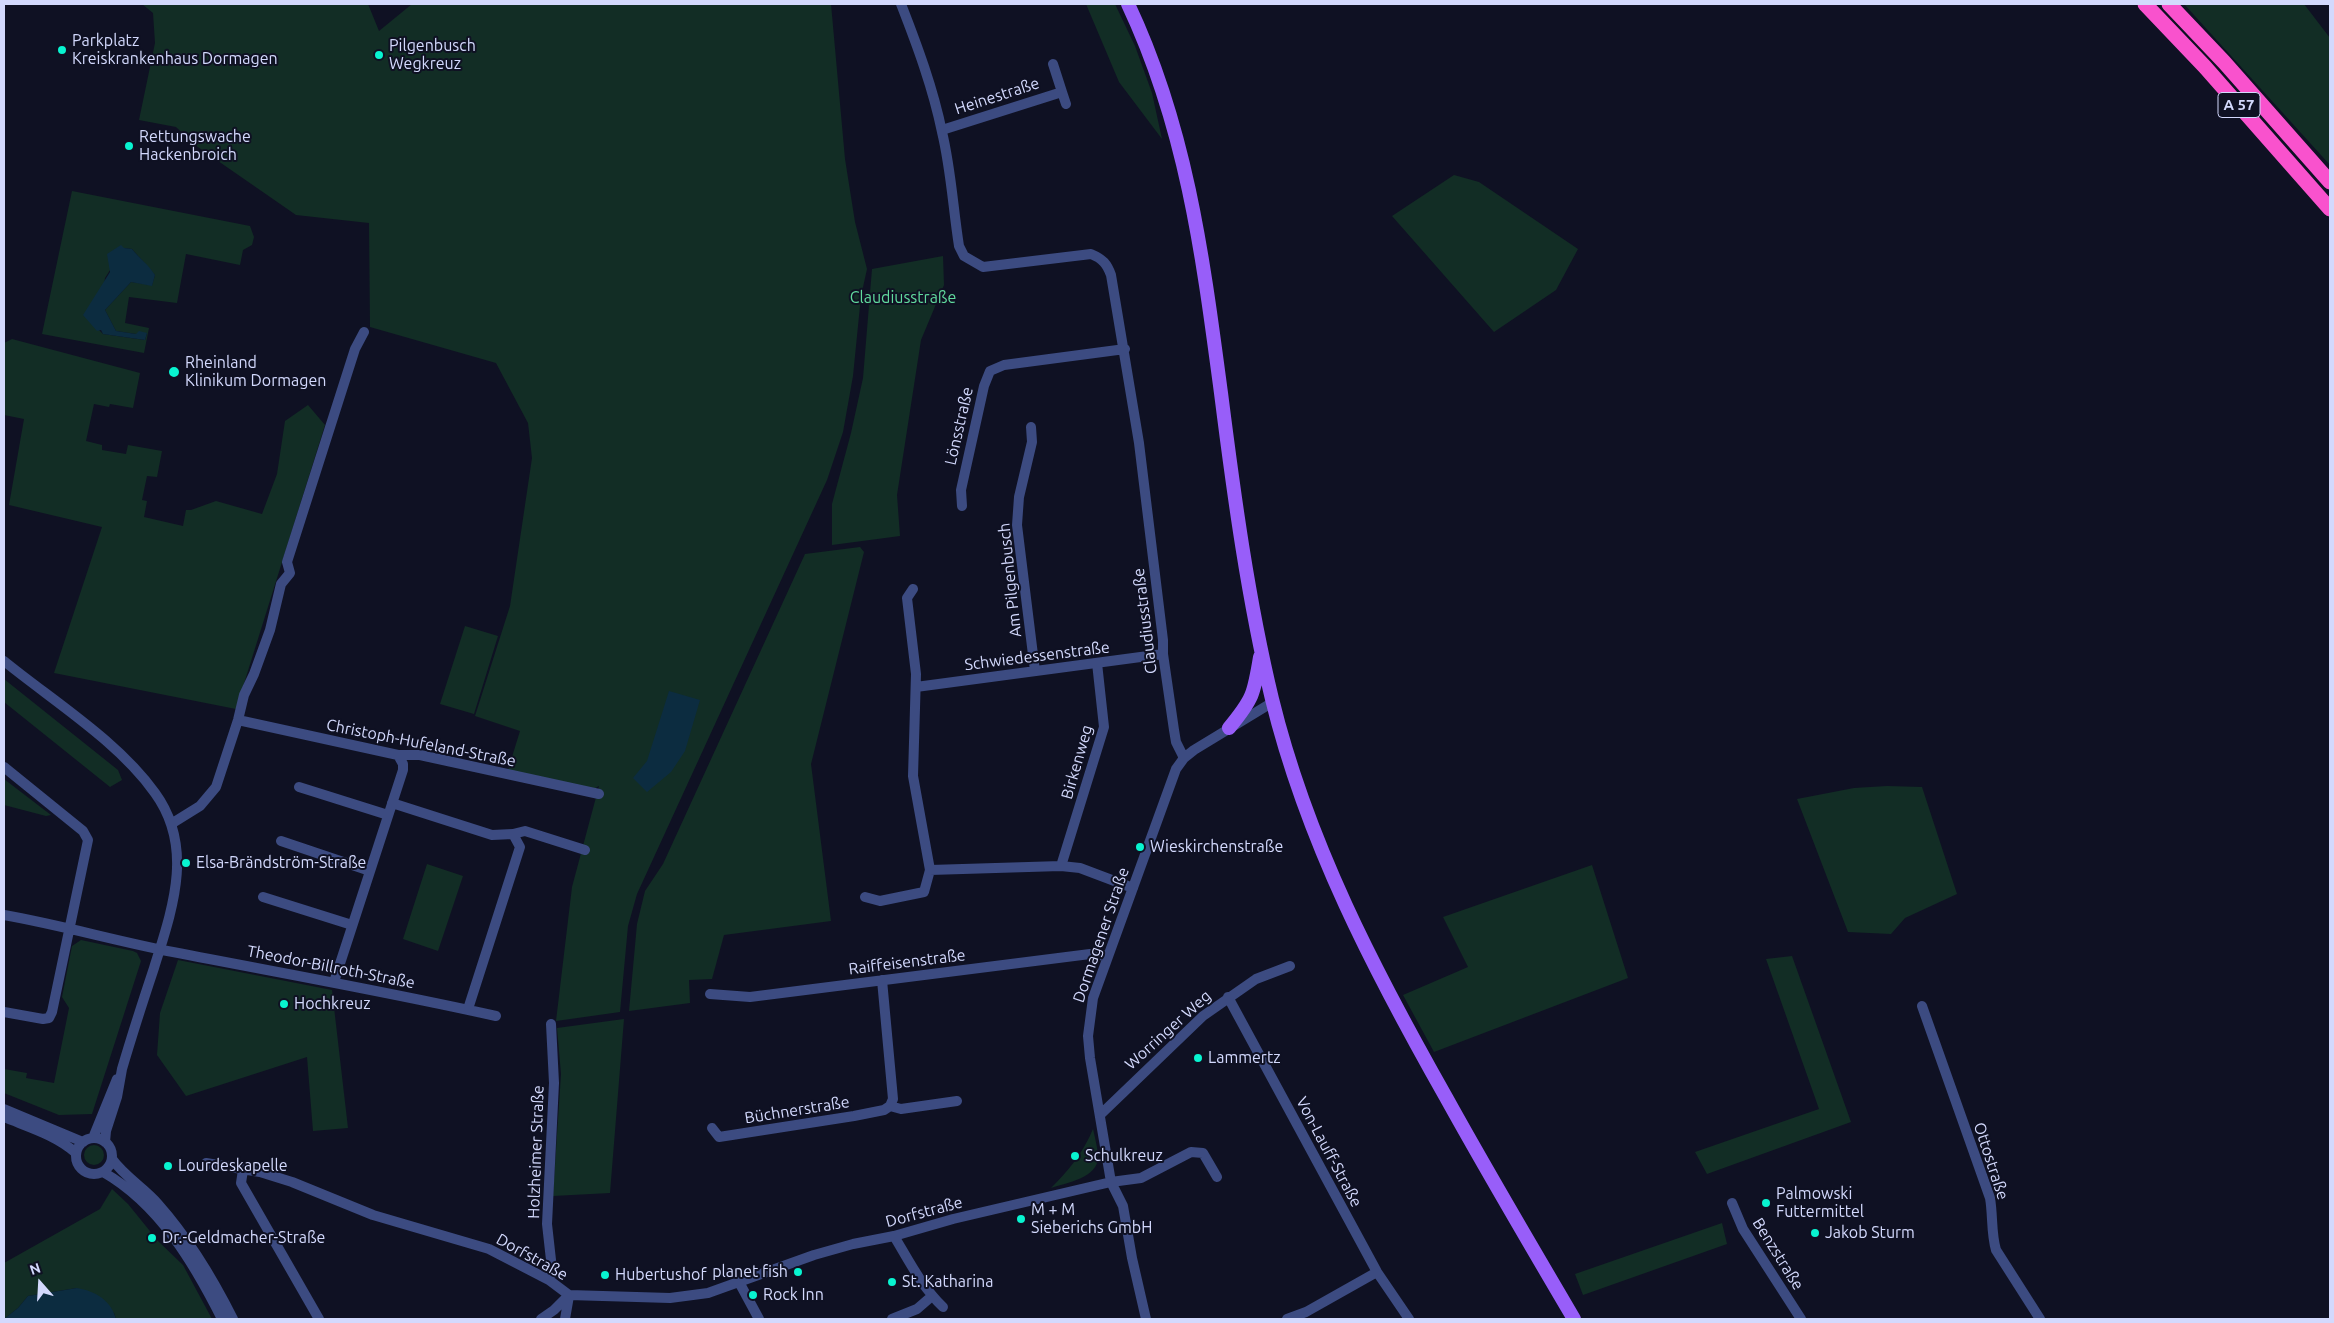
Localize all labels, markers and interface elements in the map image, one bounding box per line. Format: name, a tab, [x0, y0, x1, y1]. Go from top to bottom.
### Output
place label: Parkplatz Kreiskrankenhaus Dormagen	[72, 31, 278, 69]
place label: Pilgenbusch Wegkreuz	[389, 36, 476, 74]
marker: Parkplatz Kreiskrankenhaus Dormagen	[56, 44, 68, 56]
marker: Pilgenbusch Wegkreuz	[373, 49, 385, 61]
street label: Heinestraße	[952, 73, 1042, 119]
road number: A 57	[2218, 92, 2260, 118]
place label: Rettungswache Hackenbroich	[139, 127, 251, 165]
marker: Rettungswache Hackenbroich	[123, 140, 135, 152]
park label: Claudiusstraße	[850, 288, 956, 308]
place label: Rheinland Klinikum Dormagen	[185, 353, 326, 391]
marker: Rheinland Klinikum Dormagen	[167, 365, 181, 379]
street label: Lönsstraße	[941, 385, 977, 467]
street label: Am Pilgenbusch	[994, 522, 1026, 638]
street label: Claudiusstraße	[1129, 567, 1161, 675]
street label: Schwiedessenstraße	[963, 638, 1111, 674]
street label: Christoph-Hufeland-Straße	[325, 715, 517, 771]
street label: Birkenweg	[1057, 723, 1097, 801]
place label: Wieskirchenstraße	[1150, 837, 1283, 857]
marker: Wieskirchenstraße	[1134, 841, 1146, 853]
place label: Elsa-Brändström-Straße	[196, 853, 366, 873]
marker: Elsa-Brändström-Straße	[180, 857, 192, 869]
street label: Dormagener Straße	[1069, 865, 1133, 1005]
street label: Theodor-Billroth-Straße	[245, 941, 417, 993]
street label: Raiffeisenstraße	[847, 945, 967, 979]
street label: Worringer Weg	[1121, 986, 1215, 1074]
place label: Hochkreuz	[294, 994, 371, 1014]
marker: Hochkreuz	[278, 998, 290, 1010]
place label: Lammertz	[1208, 1048, 1281, 1068]
marker: Lammertz	[1192, 1052, 1204, 1064]
street label: Holzheimer Straße	[524, 1085, 548, 1219]
street label: Büchnerstraße	[743, 1092, 851, 1128]
street label: Von-Lauff-Straße	[1292, 1094, 1366, 1210]
street label: Ottostraße	[1969, 1120, 2013, 1202]
place label: Schulkreuz	[1085, 1146, 1163, 1166]
marker: Schulkreuz	[1069, 1150, 1081, 1162]
place label: Lourdeskapelle	[178, 1156, 288, 1176]
marker: Lourdeskapelle	[162, 1160, 174, 1172]
place label: Palmowski Futtermittel	[1776, 1184, 1864, 1222]
street label: Dorfstraße	[883, 1193, 965, 1231]
marker: Palmowski Futtermittel	[1760, 1197, 1772, 1209]
place label: M + M Sieberichs GmbH	[1031, 1200, 1152, 1238]
marker: M + M Sieberichs GmbH	[1015, 1213, 1027, 1225]
street label: Benzstraße	[1748, 1214, 1808, 1294]
place label: Jakob Sturm	[1825, 1223, 1915, 1243]
marker: Jakob Sturm	[1809, 1227, 1821, 1239]
place label: Dr.-Geldmacher-Straße	[162, 1228, 325, 1248]
street label: Dorfstraße	[493, 1230, 571, 1284]
marker: Dr.-Geldmacher-Straße	[146, 1232, 158, 1244]
north arrow	[15, 1258, 65, 1308]
text: N	[28, 1260, 43, 1278]
place label: planet fish	[712, 1262, 788, 1282]
place label: Hubertushof	[615, 1265, 707, 1285]
marker: planet fish	[792, 1266, 804, 1278]
marker: Hubertushof	[599, 1269, 611, 1281]
place label: St. Katharina	[902, 1272, 993, 1292]
marker: St. Katharina	[886, 1276, 898, 1288]
place label: Rock Inn	[763, 1285, 824, 1305]
marker: Rock Inn	[747, 1289, 759, 1301]

